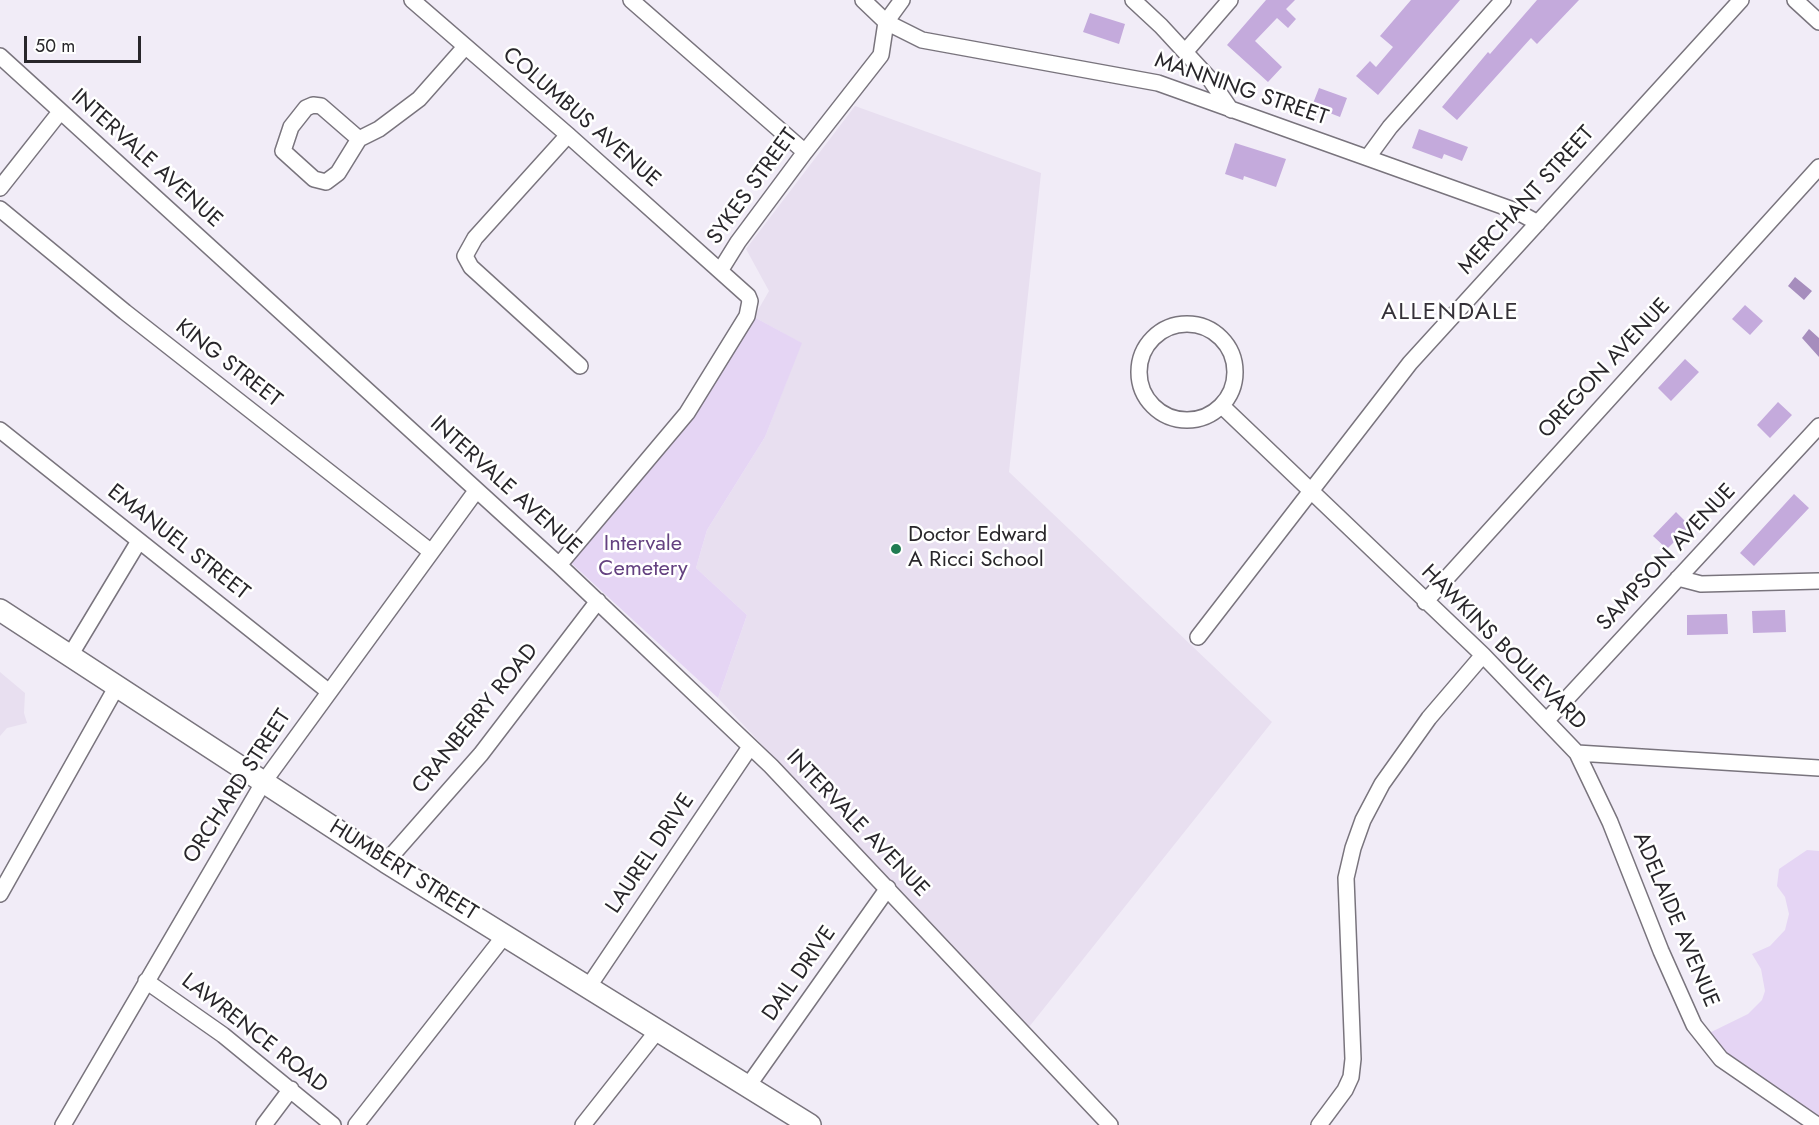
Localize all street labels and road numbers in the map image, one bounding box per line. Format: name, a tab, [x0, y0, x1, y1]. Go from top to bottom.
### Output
street label: COLUMBUS AVENUE	[497, 42, 665, 194]
street label: MANNING STREET	[1151, 48, 1331, 132]
street label: INTERVALE AVENUE	[65, 84, 227, 234]
street label: MERCHANT STREET	[1453, 121, 1601, 281]
street label: SYKES STREET	[702, 124, 804, 250]
street label: OREGON AVENUE	[1533, 294, 1677, 444]
street label: KING STREET	[170, 314, 286, 414]
street label: INTERVALE AVENUE	[424, 411, 586, 561]
street label: EMANUEL STREET	[102, 479, 254, 607]
street label: SAMPSON AVENUE	[1592, 479, 1742, 637]
street label: HAWKINS BOULEVARD	[1415, 560, 1591, 736]
street label: CRANBERRY ROAD	[407, 639, 545, 799]
street label: ORCHARD STREET	[178, 705, 298, 869]
street label: INTERVALE AVENUE	[780, 745, 934, 903]
street label: LAUREL DRIVE	[601, 789, 701, 919]
street label: HUMBERT STREET	[324, 815, 482, 927]
street label: ADELAIDE AVENUE	[1626, 829, 1724, 1011]
street label: DAIL DRIVE	[758, 921, 842, 1027]
street label: LAWRENCE ROAD	[176, 969, 332, 1099]

